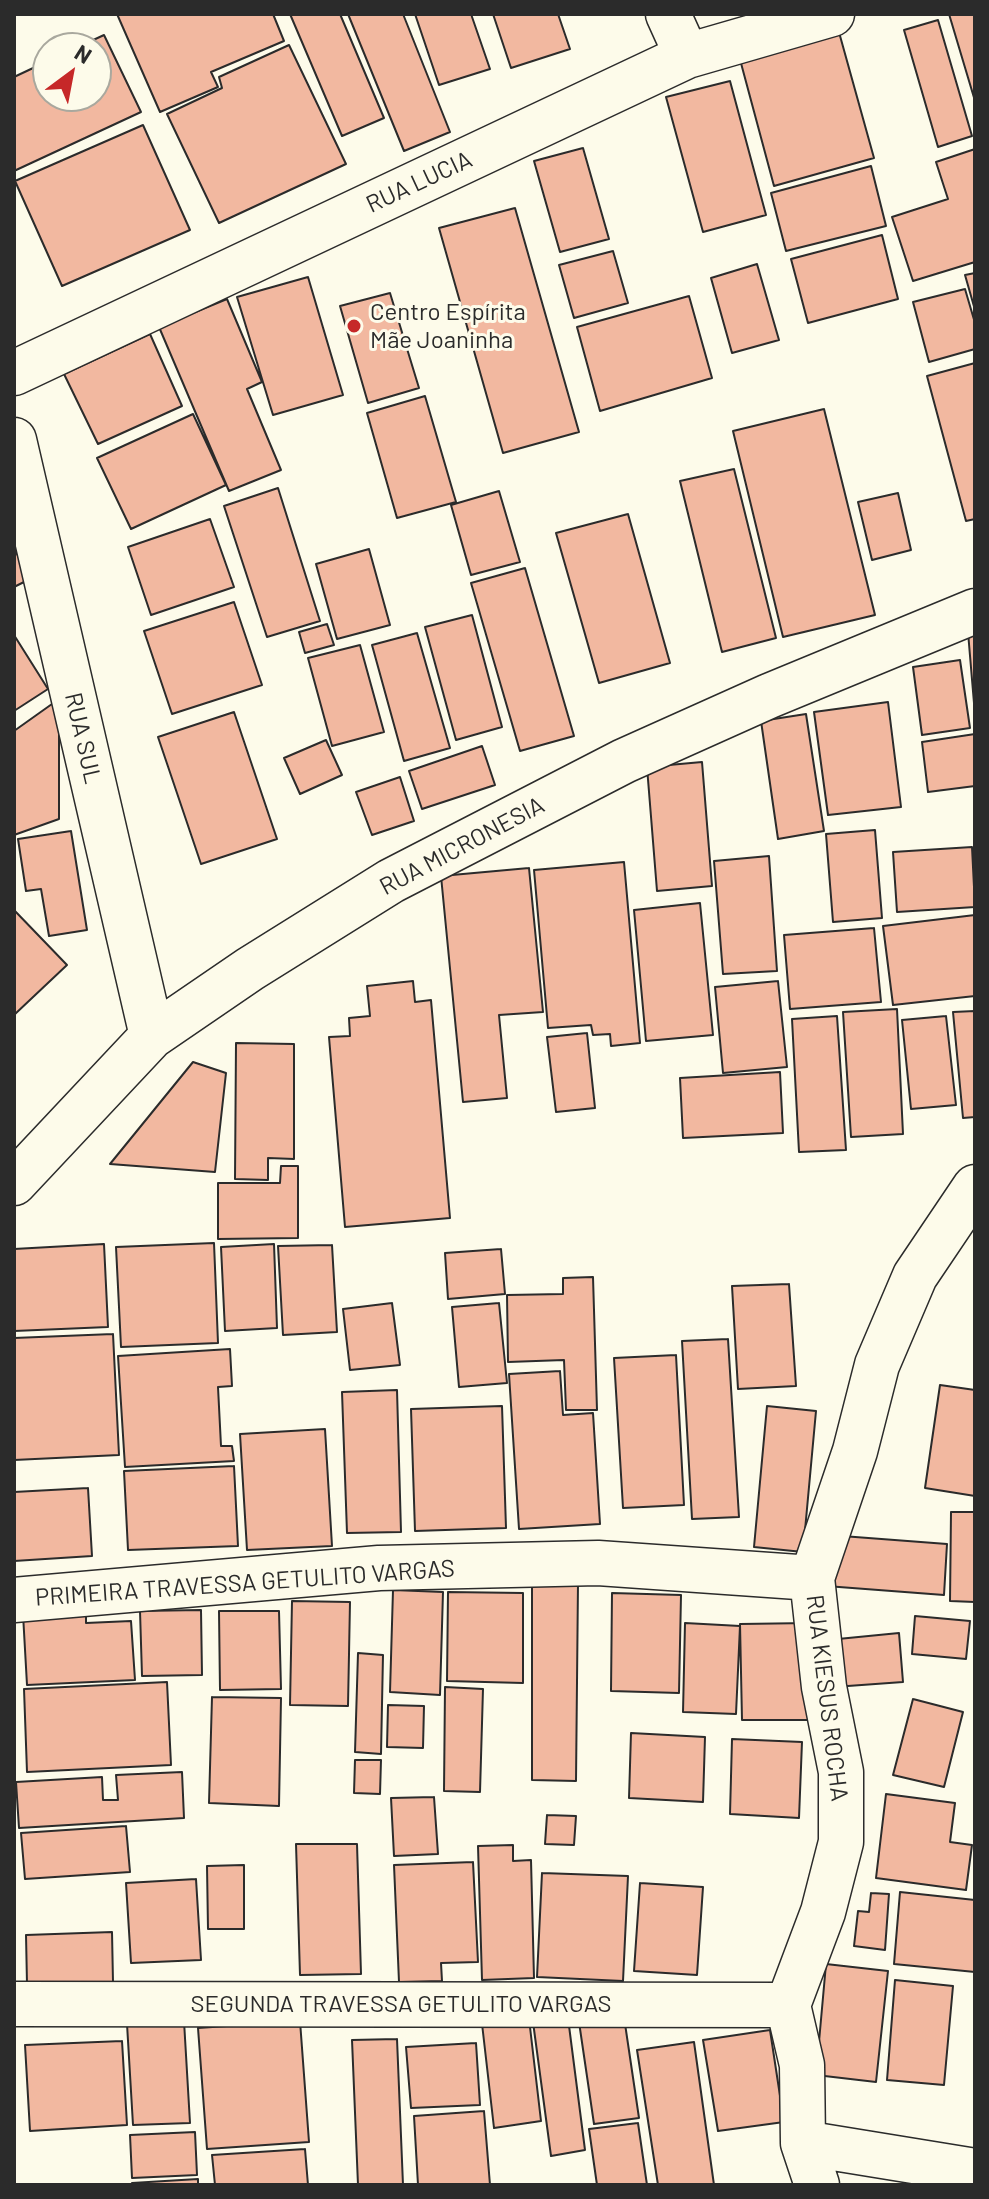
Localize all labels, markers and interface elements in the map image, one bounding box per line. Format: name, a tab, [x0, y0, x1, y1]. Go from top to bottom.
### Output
north arrow	[32, 32, 112, 112]
text: N	[71, 38, 97, 68]
street label: RUA LUCIA	[361, 145, 477, 219]
place label: Centro Espírita Mãe Joaninha	[370, 298, 526, 354]
marker: Centro Espírita Mãe Joaninha	[345, 317, 363, 335]
street label: RUA SUL	[59, 690, 107, 786]
street label: RUA MICRONESIA	[375, 791, 549, 901]
street label: PRIMEIRA TRAVESSA GETULITO VARGAS	[34, 1554, 456, 1612]
street label: RUA KIESUS ROCHA	[800, 1593, 854, 1803]
street label: SEGUNDA TRAVESSA GETULITO VARGAS	[191, 1990, 611, 2018]

